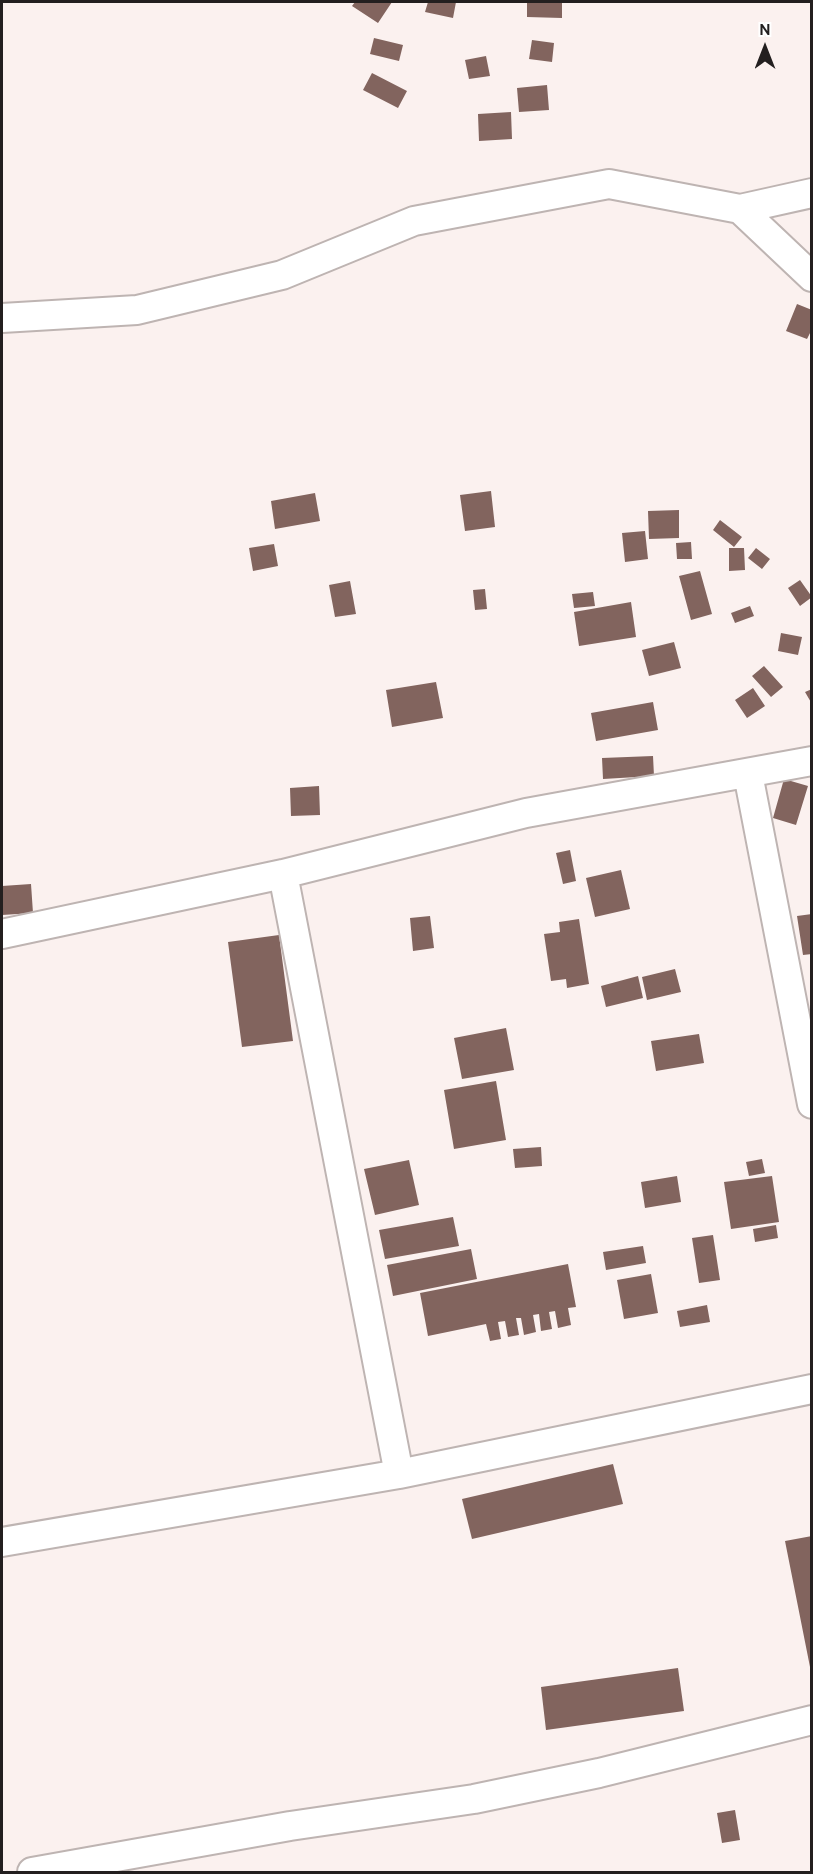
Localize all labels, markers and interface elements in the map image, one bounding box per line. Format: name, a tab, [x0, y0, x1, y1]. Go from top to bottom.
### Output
north arrow	[735, 18, 795, 78]
text: N	[759, 20, 771, 39]

